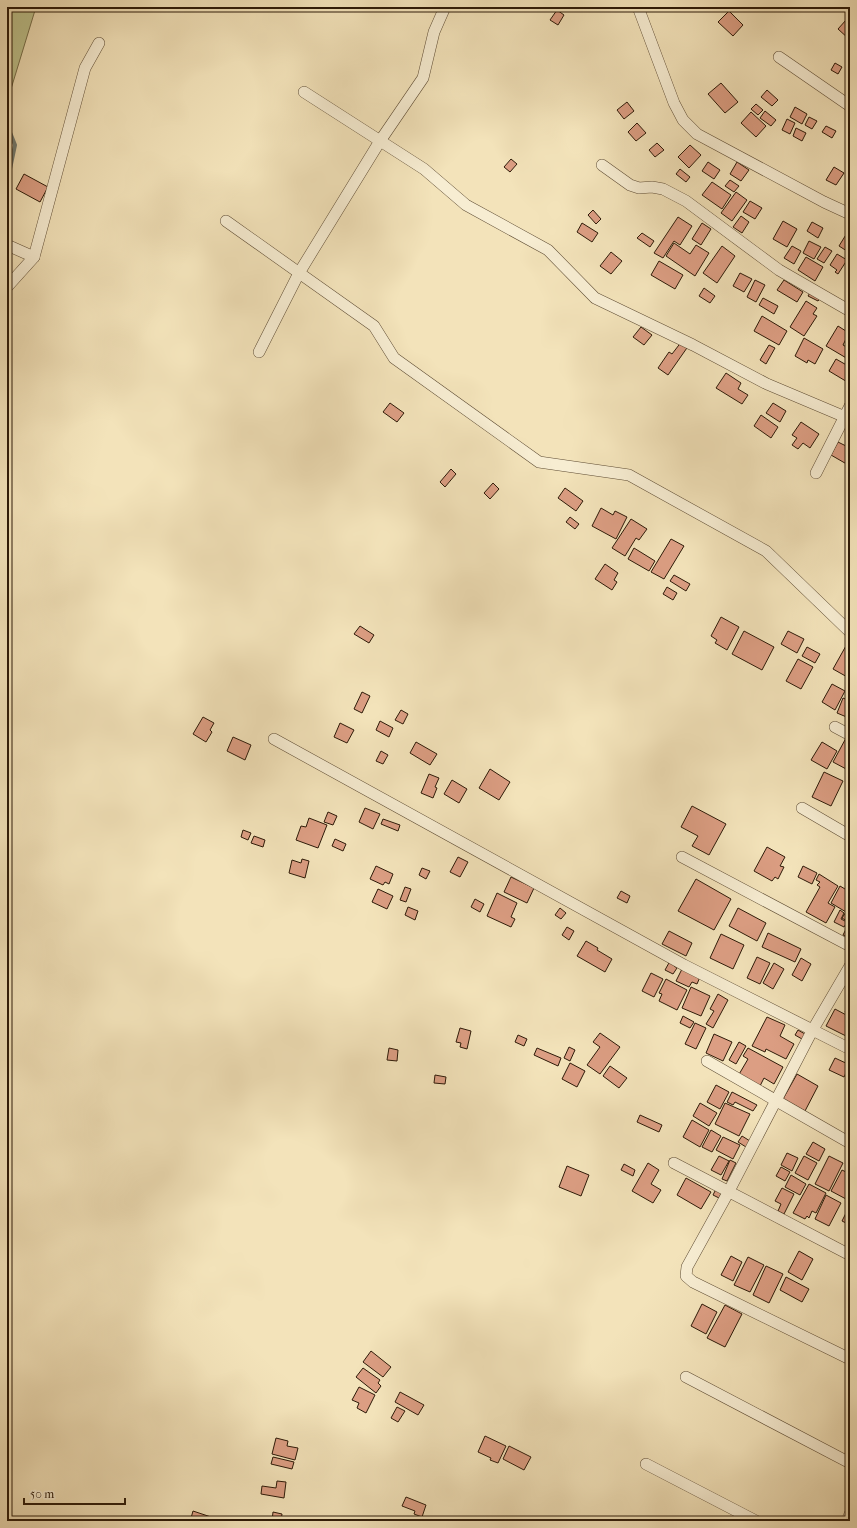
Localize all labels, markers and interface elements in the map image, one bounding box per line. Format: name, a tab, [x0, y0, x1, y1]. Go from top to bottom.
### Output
scale bar	[24, 1480, 125, 1506]
text: 50 m	[30, 1487, 54, 1501]

